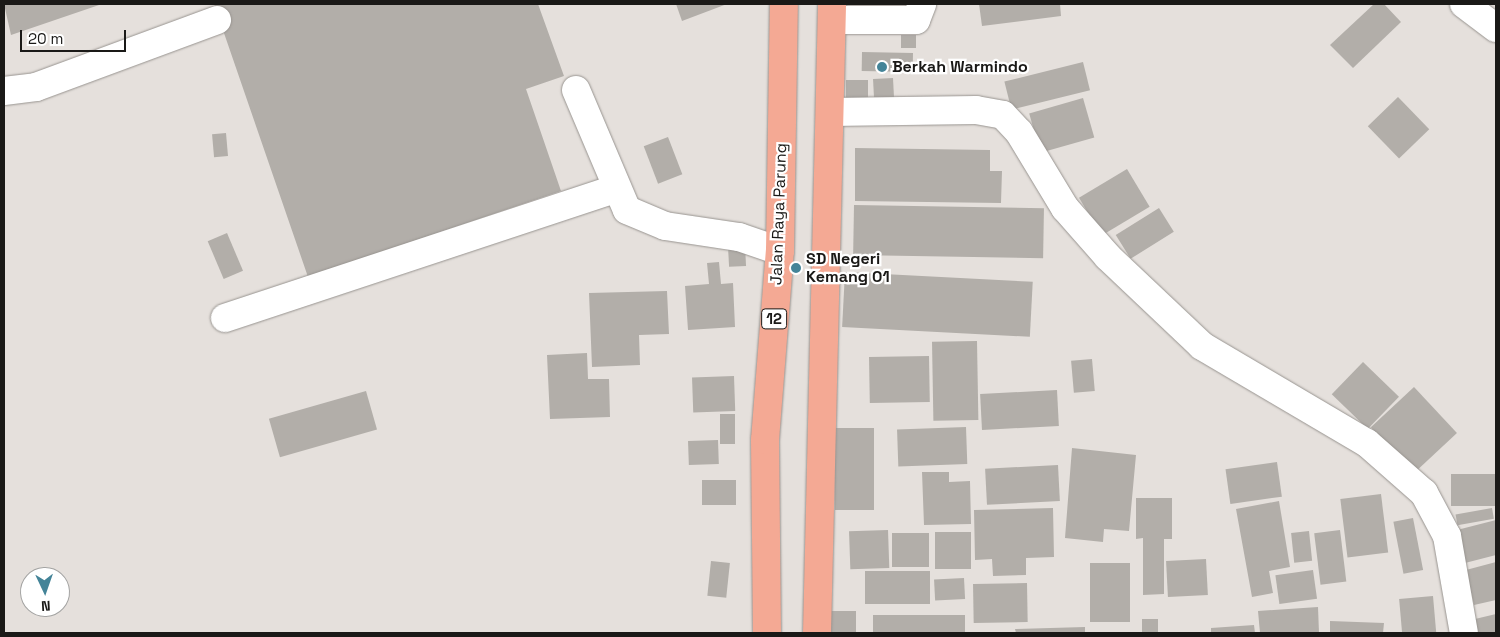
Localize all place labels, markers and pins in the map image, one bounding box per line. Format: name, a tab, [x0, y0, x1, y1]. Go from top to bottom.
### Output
place label: Berkah Warmindo	[892, 57, 1028, 77]
marker: Berkah Warmindo	[876, 61, 888, 73]
place label: SD Negeri Kemang 01	[806, 249, 890, 287]
marker: SD Negeri Kemang 01	[790, 262, 802, 274]

